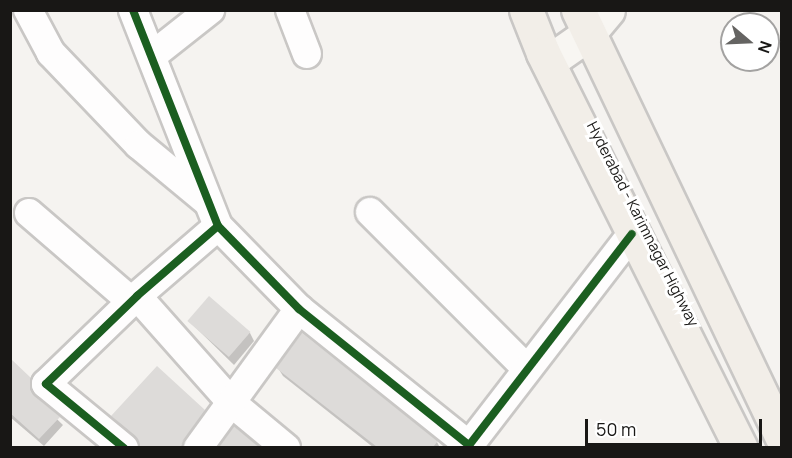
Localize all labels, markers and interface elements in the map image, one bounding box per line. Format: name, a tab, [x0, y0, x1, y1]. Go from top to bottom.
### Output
north arrow	[720, 12, 780, 72]
text: N	[753, 38, 777, 56]
street label: Hyderabad - Karimnagar Highway	[583, 119, 703, 329]
scale bar	[588, 407, 765, 445]
text: 50 m	[596, 417, 636, 441]

